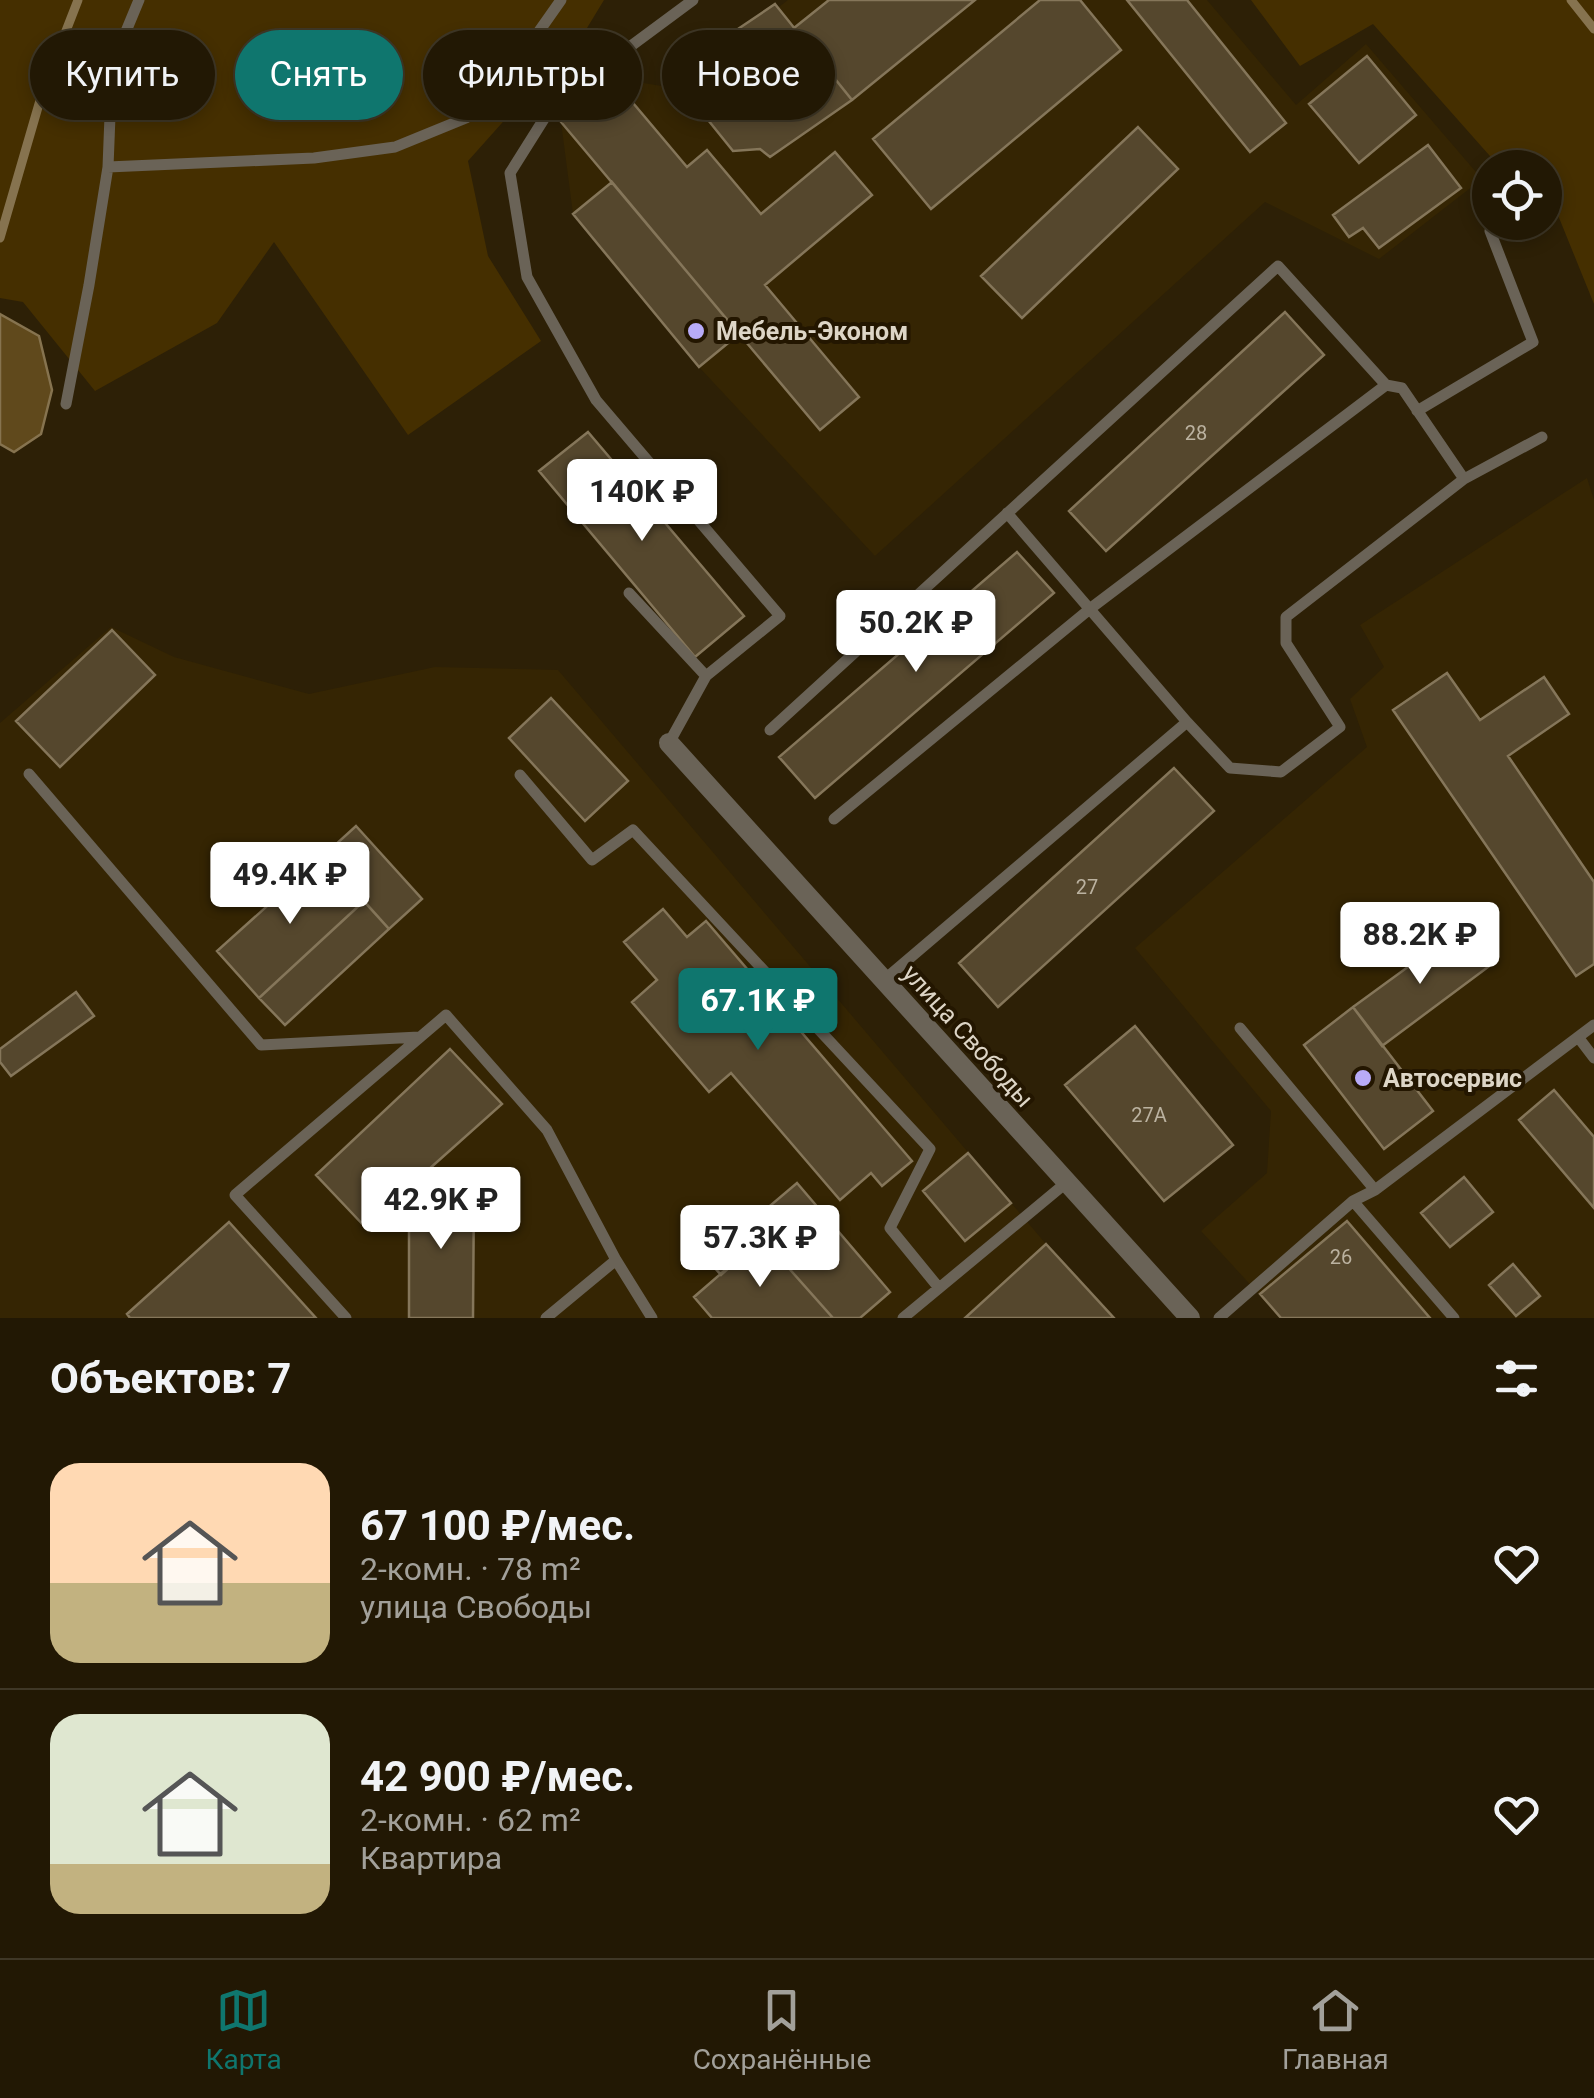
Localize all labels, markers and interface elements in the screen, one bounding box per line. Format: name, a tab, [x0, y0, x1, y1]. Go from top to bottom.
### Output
chip: Купить	[30, 30, 215, 120]
chip: Снять	[235, 30, 403, 120]
chip: Фильтры	[423, 30, 642, 120]
chip: Новое	[662, 30, 835, 120]
map controls	[1472, 150, 1562, 240]
button: locate	[1472, 150, 1562, 240]
place label: Мебель-Эконом	[716, 317, 908, 346]
marker: Мебель-Эконом	[685, 320, 707, 342]
house number: 28	[1185, 421, 1207, 445]
pin: 140K ₽	[561, 459, 723, 544]
text: 140K ₽	[589, 472, 695, 510]
pin: 50.2K ₽	[824, 590, 1008, 675]
text: 50.2K ₽	[858, 603, 974, 641]
pin: 49.4K ₽	[198, 842, 382, 927]
text: 49.4K ₽	[232, 855, 348, 893]
house number: 27	[1076, 875, 1098, 899]
pin: 88.2K ₽	[1328, 902, 1512, 987]
text: 88.2K ₽	[1362, 915, 1478, 953]
street label: улица Свободы	[897, 959, 1039, 1113]
pin: 67.1K ₽	[666, 968, 850, 1053]
text: 67.1K ₽	[700, 981, 816, 1019]
place label: Автосервис	[1383, 1064, 1522, 1093]
marker: Автосервис	[1352, 1067, 1374, 1089]
house number: 27А	[1131, 1103, 1167, 1127]
pin: 42.9K ₽	[349, 1167, 533, 1252]
text: 42.9K ₽	[383, 1180, 499, 1218]
pin: 57.3K ₽	[668, 1205, 852, 1290]
text: 57.3K ₽	[702, 1218, 818, 1256]
house number: 26	[1330, 1245, 1352, 1269]
icon: filters	[1489, 1351, 1544, 1406]
text: Объектов: 7	[50, 1354, 291, 1403]
text: 67 100 ₽/мес.	[360, 1501, 635, 1550]
icon: home	[130, 1503, 250, 1623]
icon: heart	[1489, 1536, 1544, 1591]
text: 2-комн. · 78 m²	[360, 1550, 581, 1588]
text: улица Свободы	[360, 1588, 592, 1626]
text: 42 900 ₽/мес.	[360, 1752, 635, 1801]
icon: home	[130, 1754, 250, 1874]
icon: heart	[1489, 1787, 1544, 1842]
text: 2-комн. · 62 m²	[360, 1801, 581, 1839]
text: Квартира	[360, 1839, 502, 1877]
tab: Карта	[205, 1983, 282, 2076]
tab: Сохранённые	[693, 1983, 871, 2076]
tab: Главная	[1282, 1983, 1389, 2076]

